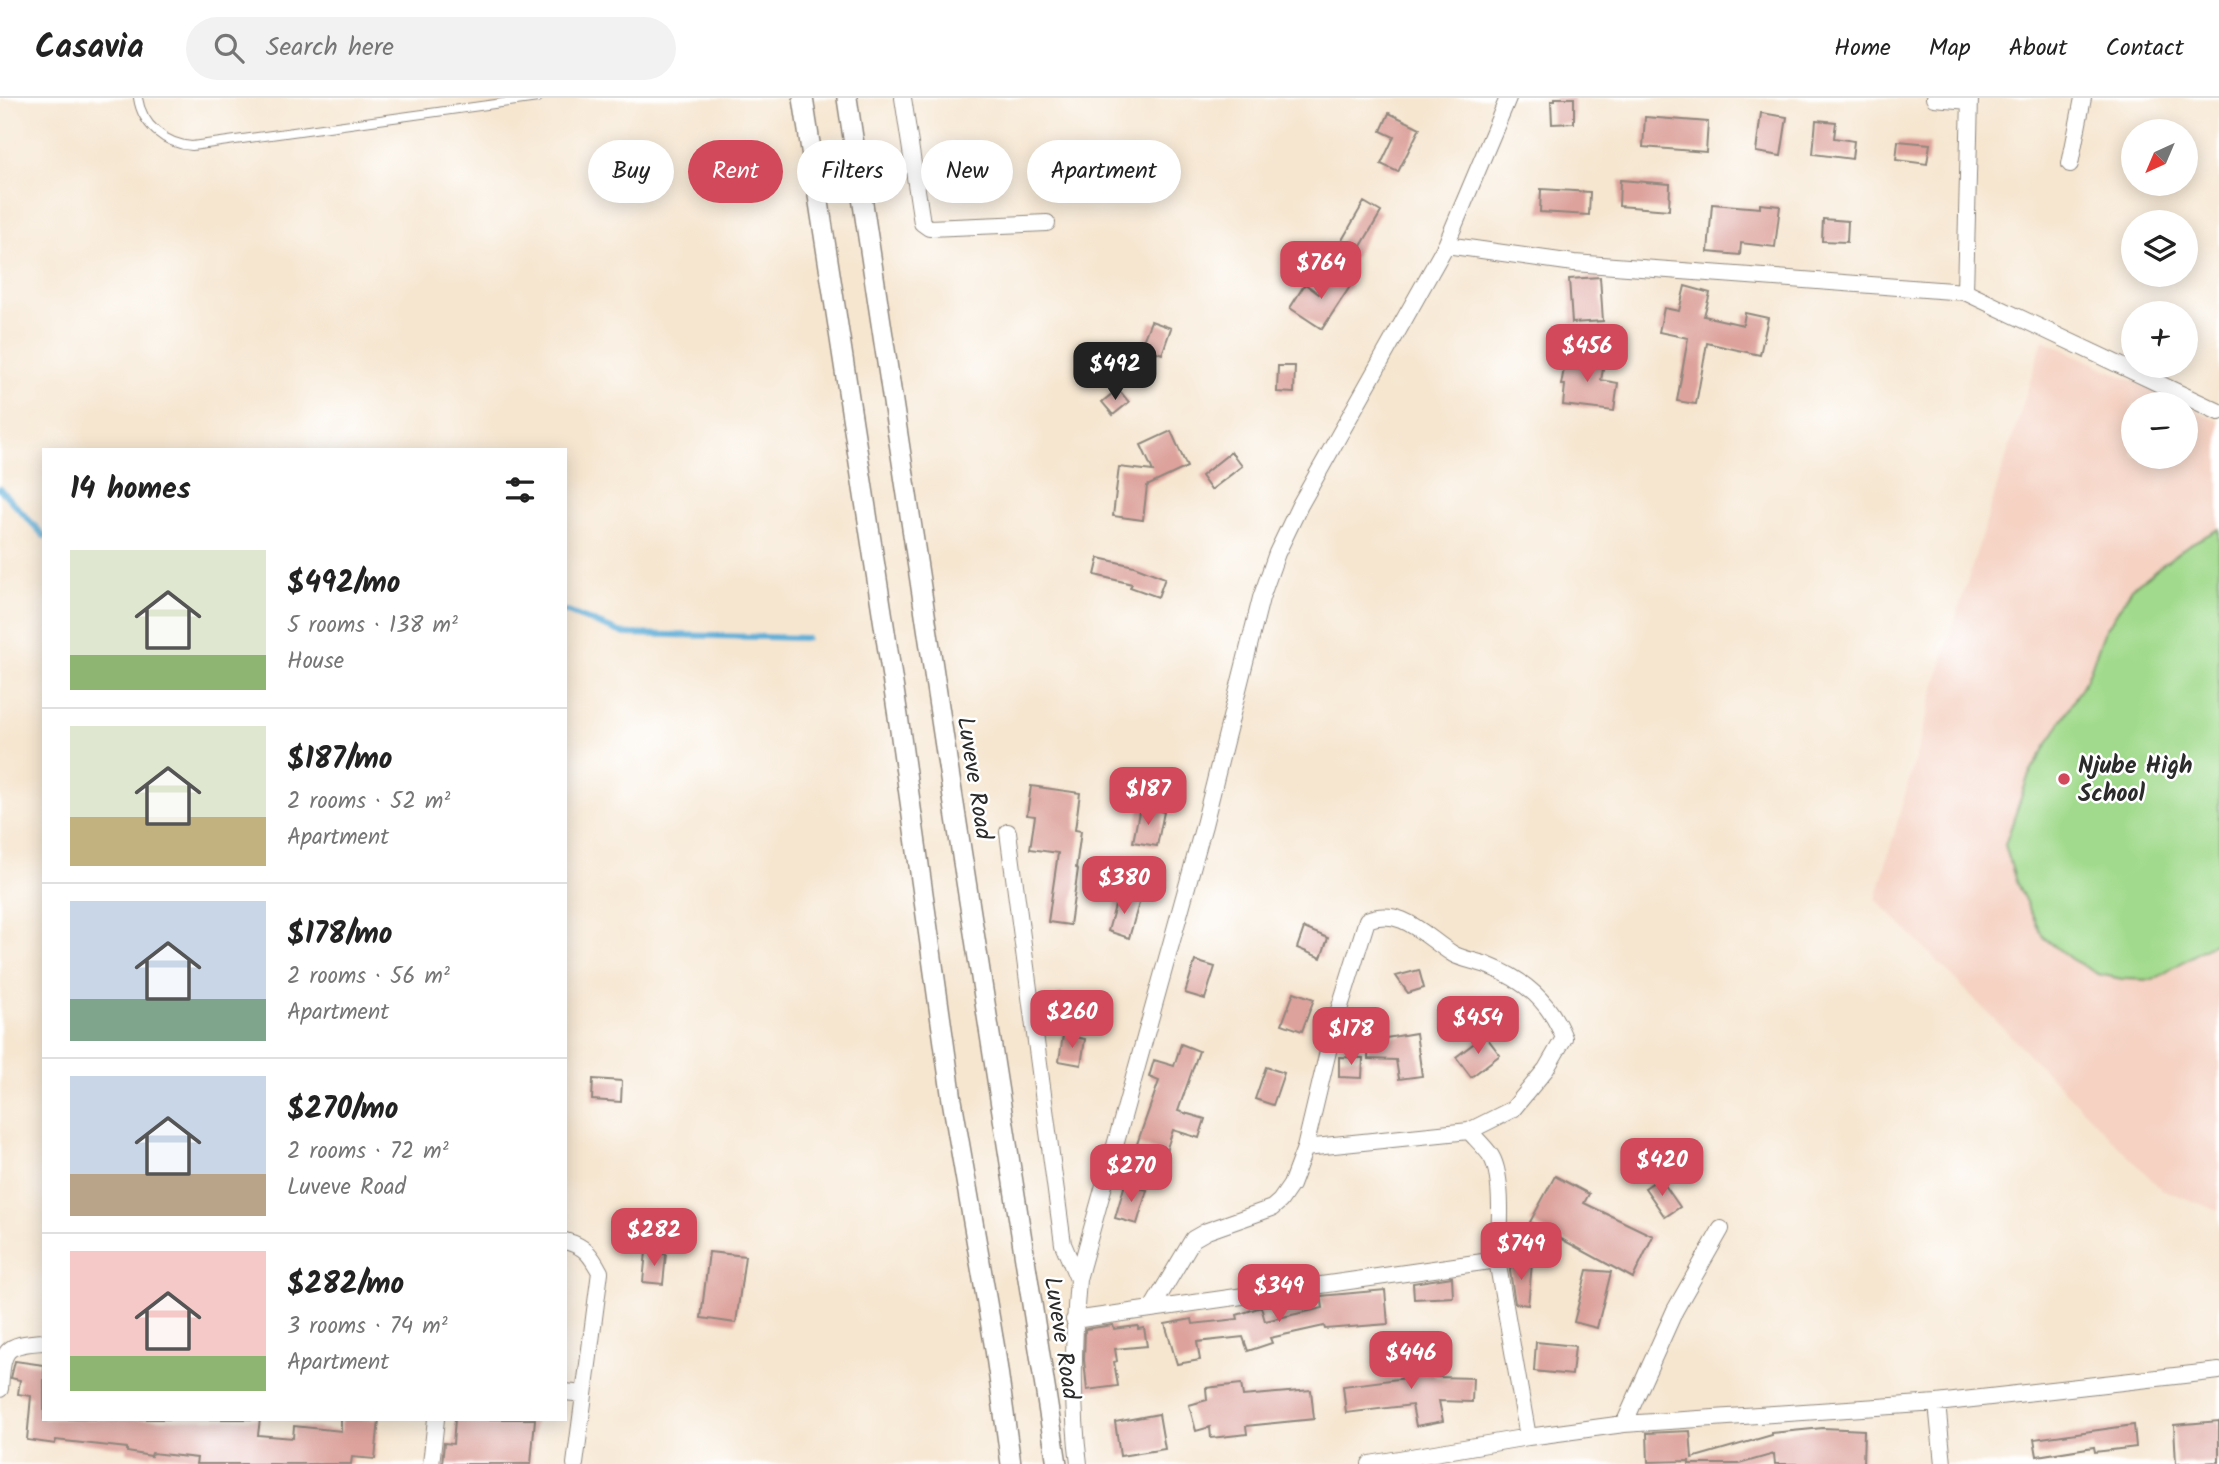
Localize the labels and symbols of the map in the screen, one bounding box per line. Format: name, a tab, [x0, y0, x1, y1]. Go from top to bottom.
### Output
north arrow	[2121, 119, 2198, 196]
pin: $764	[1280, 242, 1362, 301]
pin: $456	[1546, 324, 1628, 384]
pin: $492	[1074, 342, 1156, 402]
street label: Luveve Road	[945, 714, 1003, 844]
place label: Njube High School	[2078, 747, 2193, 814]
pin: $187	[1107, 768, 1189, 827]
marker: Njube High School	[2056, 771, 2072, 787]
pin: $380	[1083, 856, 1165, 916]
pin: $260	[1031, 990, 1113, 1050]
pin: $454	[1437, 996, 1519, 1056]
pin: $178	[1310, 1007, 1392, 1067]
pin: $420	[1621, 1138, 1703, 1198]
pin: $270	[1090, 1144, 1172, 1204]
pin: $282	[613, 1208, 695, 1268]
pin: $749	[1480, 1222, 1562, 1282]
pin: $349	[1238, 1264, 1320, 1324]
street label: Luveve Road	[1032, 1274, 1090, 1404]
pin: $446	[1370, 1332, 1452, 1391]

